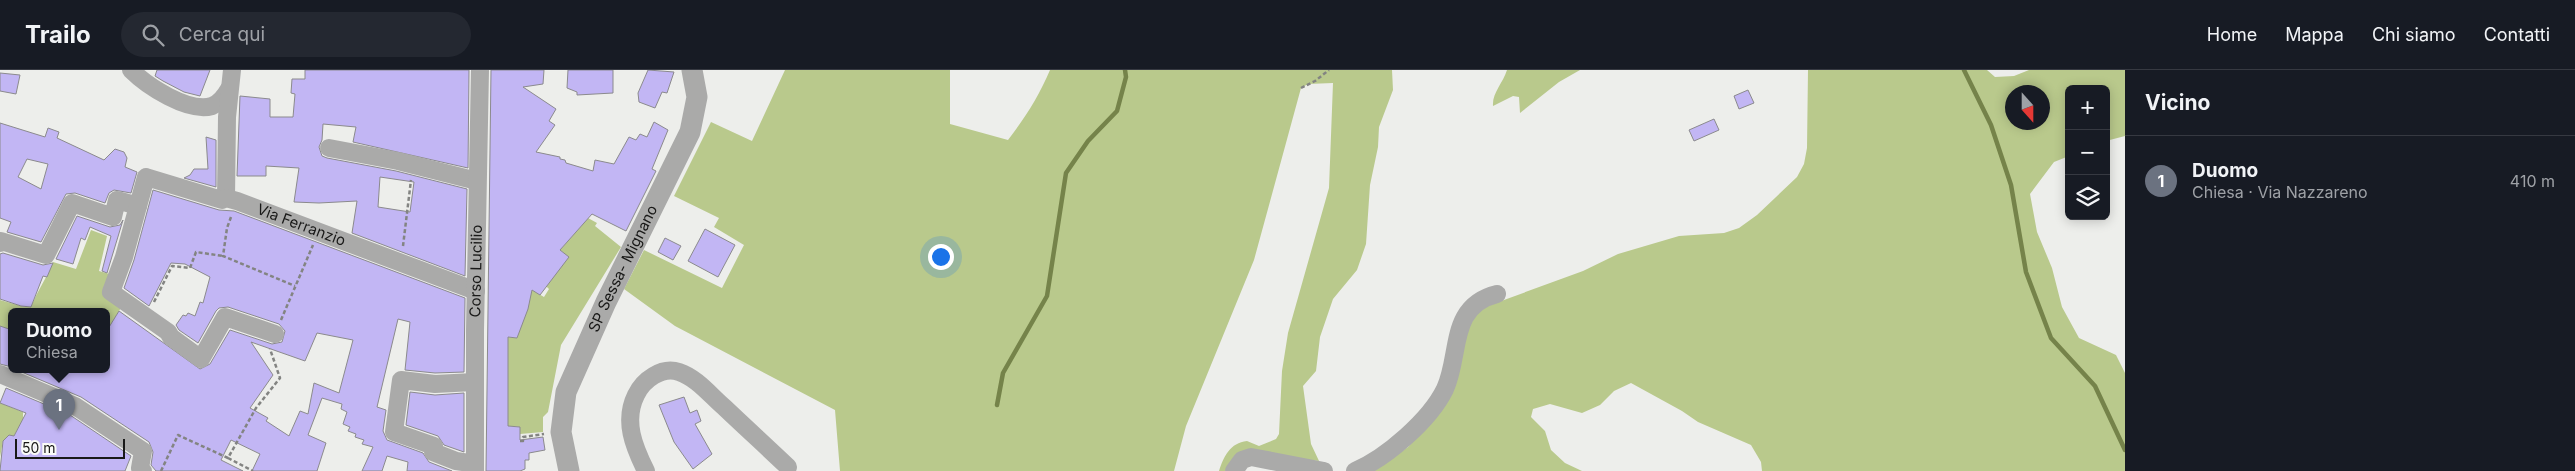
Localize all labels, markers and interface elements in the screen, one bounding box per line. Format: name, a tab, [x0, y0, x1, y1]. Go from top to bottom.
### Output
search box	[121, 12, 471, 57]
text: Trailo	[25, 20, 91, 49]
icon: search	[139, 21, 167, 49]
text: Cerca qui	[179, 23, 265, 46]
text: Home	[2207, 24, 2257, 45]
text: Mappa	[2285, 24, 2344, 45]
text: Chi siamo	[2372, 24, 2456, 45]
text: Contatti	[2484, 24, 2550, 45]
north arrow	[2005, 85, 2050, 130]
map controls	[2065, 85, 2110, 220]
button: +	[2065, 85, 2110, 130]
text: Vicino	[2145, 90, 2210, 115]
button: −	[2065, 130, 2110, 175]
text: Duomo	[2192, 159, 2258, 182]
text: 1	[2158, 171, 2164, 191]
text: 410 m	[2510, 171, 2555, 191]
button: layers	[2065, 175, 2110, 220]
text: Chiesa · Via Nazzareno	[2192, 182, 2368, 202]
street label: Via Ferranzio	[254, 199, 348, 250]
street label: SP Sessa- Mignano	[584, 202, 661, 335]
street label: Corso Lucilio	[465, 225, 486, 317]
your location	[928, 244, 954, 270]
popup	[8, 308, 110, 373]
text: Duomo	[26, 319, 92, 342]
text: Chiesa	[26, 342, 78, 362]
pin: 1	[43, 389, 75, 430]
scale bar	[15, 436, 125, 459]
text: 50 m	[22, 439, 56, 456]

